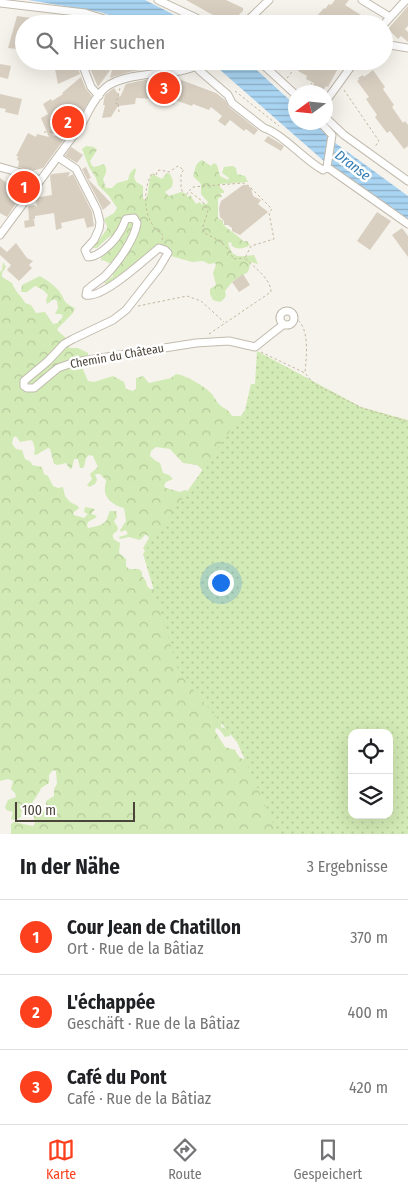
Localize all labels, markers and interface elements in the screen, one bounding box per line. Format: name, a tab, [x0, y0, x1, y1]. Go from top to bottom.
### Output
search box	[15, 15, 393, 70]
icon: search	[33, 29, 61, 57]
text: Hier suchen	[73, 31, 165, 54]
pin: 3	[148, 69, 180, 107]
north arrow	[288, 85, 333, 130]
pin: 2	[52, 103, 84, 141]
water label: Dranse	[332, 147, 374, 184]
pin: 1	[8, 168, 40, 206]
street label: Chemin du Château	[69, 341, 165, 371]
your location	[208, 570, 234, 596]
map controls	[348, 729, 393, 819]
button: locate	[348, 729, 393, 774]
button: layers	[348, 774, 393, 819]
scale bar	[15, 799, 135, 822]
text: 100 m	[22, 802, 56, 819]
text: In der Nähe	[20, 854, 120, 880]
text: 3 Ergebnisse	[307, 857, 388, 876]
text: Cour Jean de Chatillon	[67, 916, 241, 939]
text: 1	[33, 928, 39, 947]
text: 370 m	[350, 928, 388, 947]
text: Ort · Rue de la Bâtiaz	[67, 939, 204, 958]
text: L'échappée	[67, 991, 155, 1014]
text: 2	[32, 1003, 40, 1022]
text: 400 m	[348, 1003, 388, 1022]
text: Geschäft · Rue de la Bâtiaz	[67, 1014, 240, 1033]
text: Café du Pont	[67, 1066, 167, 1089]
text: 3	[32, 1078, 40, 1097]
text: 420 m	[349, 1078, 388, 1097]
text: Café · Rue de la Bâtiaz	[67, 1089, 211, 1108]
tab: Karte	[46, 1136, 76, 1183]
tab: Route	[168, 1136, 202, 1183]
tab: Gespeichert	[293, 1136, 362, 1183]

